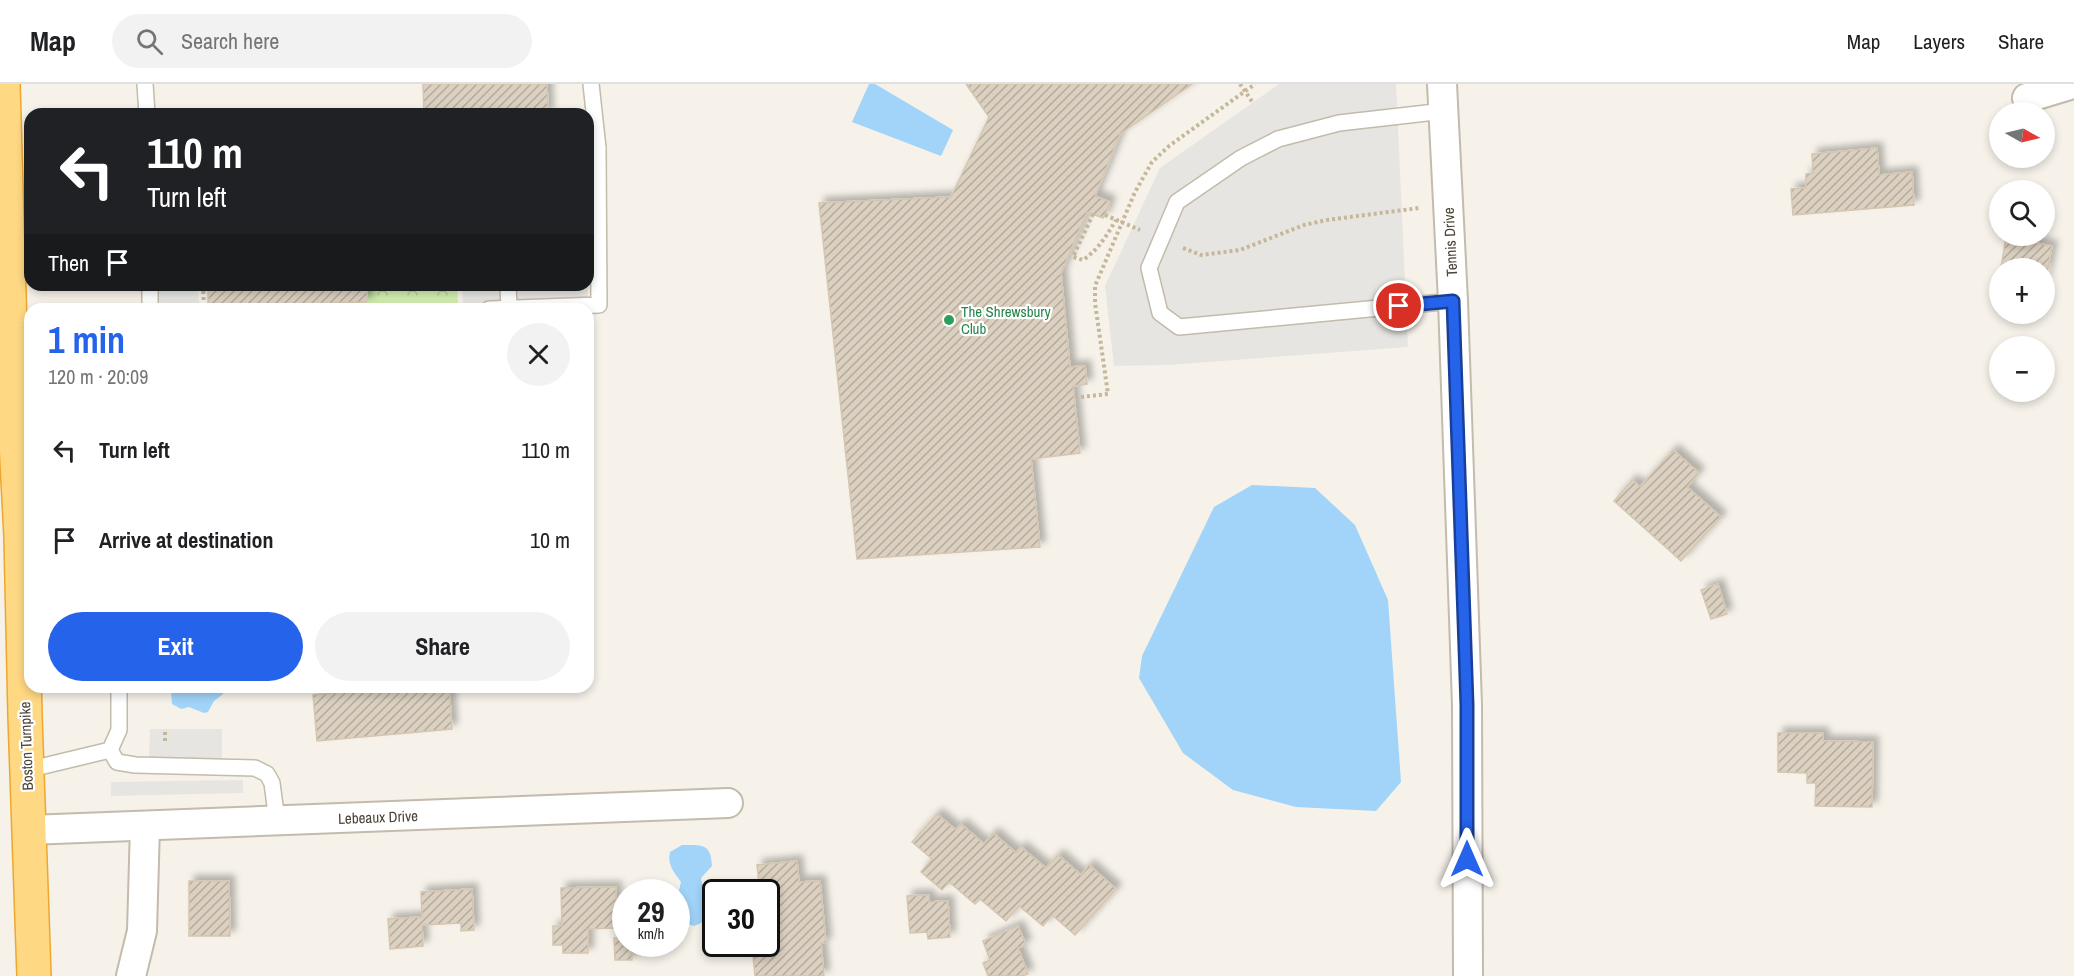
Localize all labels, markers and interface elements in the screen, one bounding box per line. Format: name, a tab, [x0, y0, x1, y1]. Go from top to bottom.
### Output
search box	[112, 14, 532, 68]
text: Map	[30, 22, 76, 60]
icon: search	[133, 25, 166, 58]
text: Search here	[181, 26, 279, 56]
text: Map	[1847, 27, 1880, 56]
text: Layers	[1913, 27, 1965, 56]
text: Share	[1998, 27, 2044, 56]
north arrow	[1989, 102, 2055, 168]
map controls	[1989, 102, 2055, 402]
text: 110 m	[147, 125, 243, 181]
icon: left	[48, 132, 126, 210]
text: Turn left	[147, 179, 226, 215]
button: search	[1989, 180, 2055, 246]
street label: Tennis Drive	[1438, 207, 1462, 277]
icon: arrive	[101, 246, 134, 279]
text: Then	[48, 248, 89, 278]
button: +	[1989, 258, 2055, 324]
pin	[1373, 280, 1424, 331]
icon: arrive	[1382, 289, 1415, 322]
place label: The Shrewsbury Club	[961, 301, 1051, 339]
marker: The Shrewsbury Club	[942, 313, 956, 327]
text: 1 min	[48, 316, 125, 364]
button: close	[507, 323, 570, 386]
button: −	[1989, 336, 2055, 402]
text: 120 m · 20:09	[48, 363, 148, 390]
icon: left	[48, 434, 81, 467]
text: Turn left	[99, 435, 170, 465]
text: 110 m	[521, 435, 570, 465]
icon: arrive	[48, 524, 81, 557]
text: Arrive at destination	[99, 525, 273, 555]
text: 10 m	[530, 525, 570, 555]
button: Exit	[48, 612, 303, 681]
button: Share	[315, 612, 570, 681]
street label: Boston Turnpike	[14, 701, 38, 791]
street label: Lebeaux Drive	[338, 805, 418, 829]
position arrow	[1435, 827, 1499, 891]
speed limit sign: 30	[702, 879, 780, 957]
text: 29	[637, 891, 665, 931]
text: km/h	[638, 923, 664, 944]

